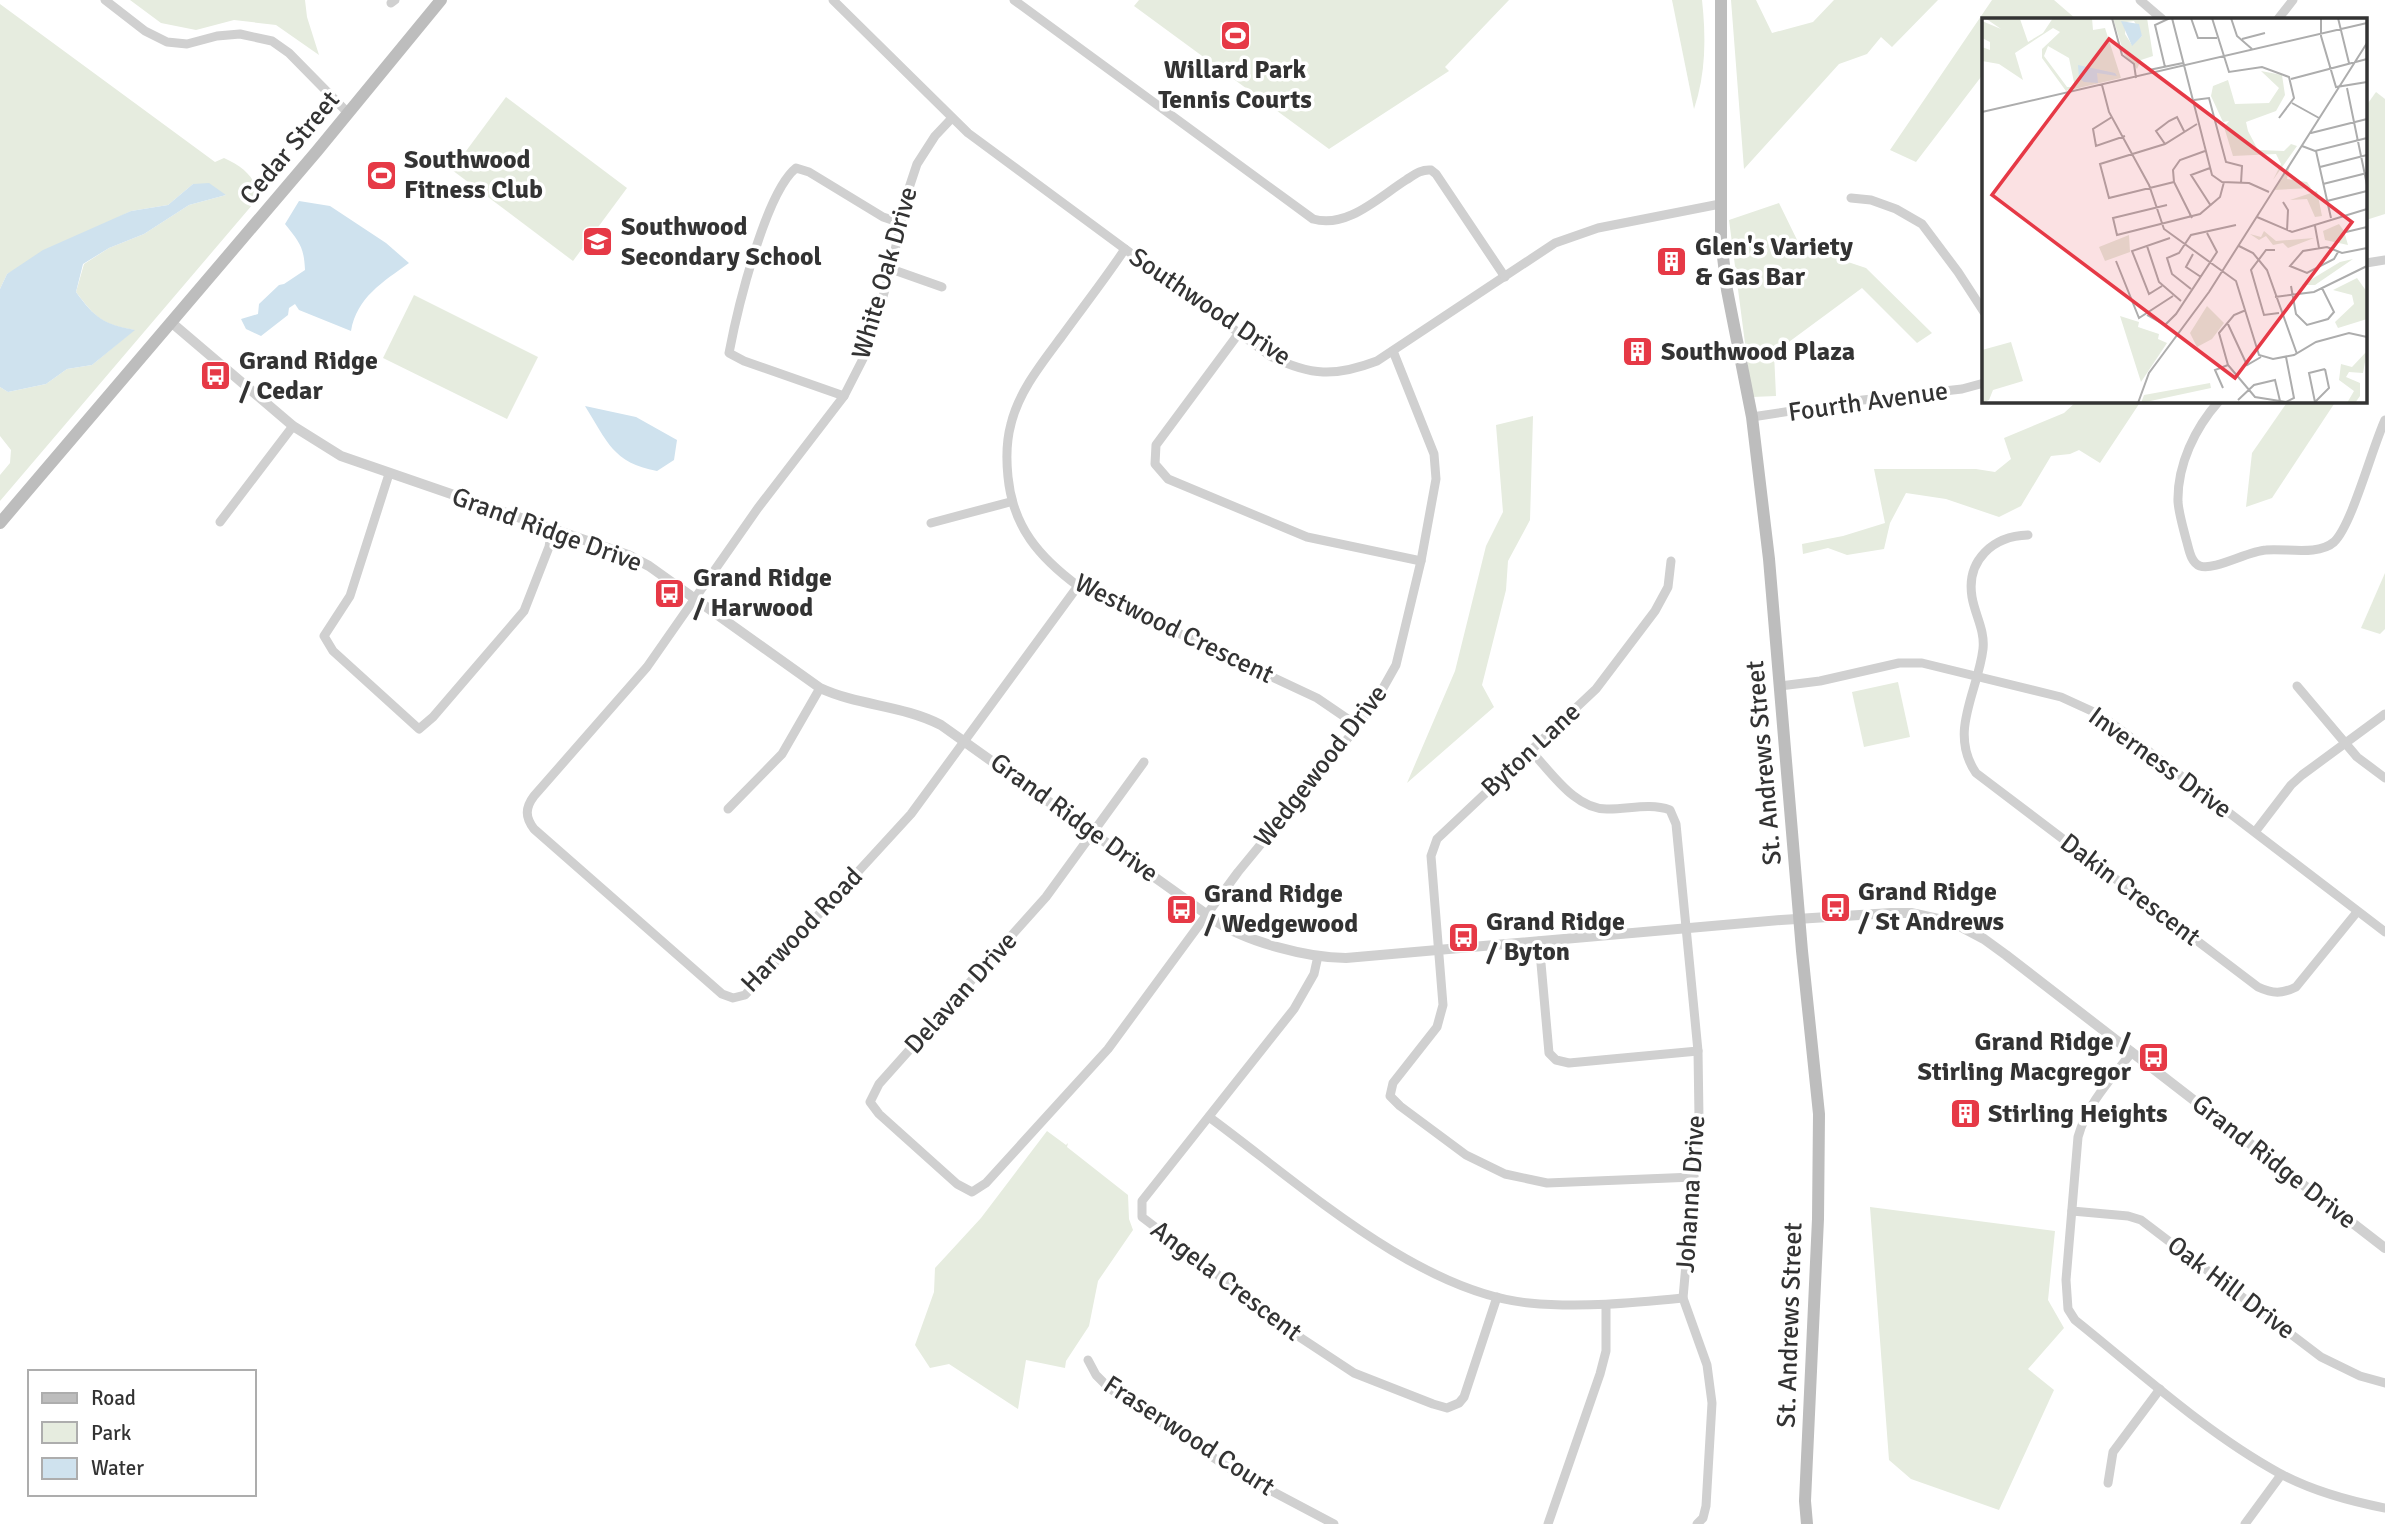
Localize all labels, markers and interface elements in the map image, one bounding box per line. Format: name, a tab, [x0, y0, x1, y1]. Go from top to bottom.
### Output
sports icon: Willard Park Tennis Courts	[1218, 18, 1252, 52]
inset map	[1982, 18, 2368, 402]
place label: Willard Park Tennis Courts	[1158, 54, 1312, 116]
street label: Cedar Street	[233, 85, 347, 211]
place label: Southwood Fitness Club	[404, 144, 543, 206]
sports icon: Southwood Fitness Club	[364, 158, 398, 192]
street label: White Oak Drive	[845, 183, 925, 363]
place label: Southwood Secondary School	[621, 211, 822, 273]
school or university icon: Southwood Secondary School	[581, 225, 615, 259]
place label: Glen's Variety & Gas Bar	[1695, 231, 1853, 293]
street label: Southwood Drive	[1123, 241, 1297, 373]
building icon: Glen's Variety & Gas Bar	[1655, 245, 1689, 279]
building icon: Southwood Plaza	[1621, 335, 1655, 369]
place label: Southwood Plaza	[1661, 336, 1855, 368]
place label: Grand Ridge / Cedar	[239, 345, 378, 407]
bus stop icon: Grand Ridge / Cedar	[199, 359, 233, 393]
street label: Fourth Avenue	[1786, 375, 1950, 429]
street label: Grand Ridge Drive	[448, 481, 646, 579]
place label: Grand Ridge / Harwood	[693, 562, 832, 624]
street label: Westwood Crescent	[1069, 567, 1279, 691]
bus stop icon: Grand Ridge / Harwood	[653, 576, 687, 610]
street label: St. Andrews Street	[1739, 659, 1789, 867]
street label: Wedgewood Drive	[1248, 678, 1394, 854]
street label: Byton Lane	[1475, 696, 1587, 804]
street label: Inverness Drive	[2082, 700, 2238, 826]
street label: Grand Ridge Drive	[984, 746, 1164, 890]
street label: Dakin Crescent	[2054, 827, 2206, 953]
street label: Harwood Road	[734, 861, 870, 999]
place label: Grand Ridge / St Andrews	[1858, 876, 2004, 938]
place label: Grand Ridge / Wedgewood	[1204, 878, 1358, 940]
bus stop icon: Grand Ridge / St Andrews	[1818, 890, 1852, 924]
bus stop icon: Grand Ridge / Wedgewood	[1164, 892, 1198, 926]
place label: Grand Ridge / Byton	[1486, 906, 1625, 968]
bus stop icon: Grand Ridge / Byton	[1446, 920, 1480, 954]
street label: Delavan Drive	[898, 925, 1024, 1061]
place label: Grand Ridge / Stirling Macgregor	[1917, 1026, 2132, 1088]
bus stop icon: Grand Ridge / Stirling Macgregor	[2137, 1040, 2171, 1074]
street label: Grand Ridge Drive	[2185, 1088, 2363, 1236]
building icon: Stirling Heights	[1948, 1097, 1982, 1131]
place label: Stirling Heights	[1988, 1098, 2168, 1130]
street label: Johanna Drive	[1670, 1114, 1712, 1274]
street label: Angela Crescent	[1144, 1214, 1308, 1348]
street label: St. Andrews Street	[1770, 1222, 1810, 1428]
street label: Oak Hill Drive	[2161, 1229, 2301, 1347]
street label: Fraserwood Court	[1097, 1369, 1281, 1503]
legend	[28, 1370, 256, 1496]
text: Road	[91, 1385, 136, 1411]
text: Park	[91, 1420, 132, 1446]
text: Water	[91, 1455, 144, 1481]

